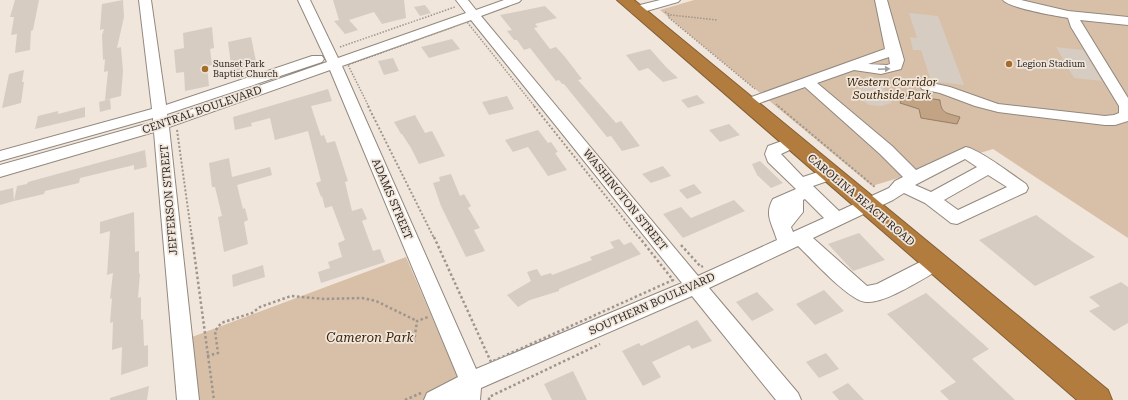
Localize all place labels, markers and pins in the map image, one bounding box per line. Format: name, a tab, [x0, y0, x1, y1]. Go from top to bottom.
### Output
place label: Sunset Park Baptist Church	[213, 59, 278, 79]
marker: Legion Stadium	[1004, 59, 1014, 69]
place label: Legion Stadium	[1017, 59, 1085, 69]
marker: Sunset Park Baptist Church	[200, 64, 210, 74]

